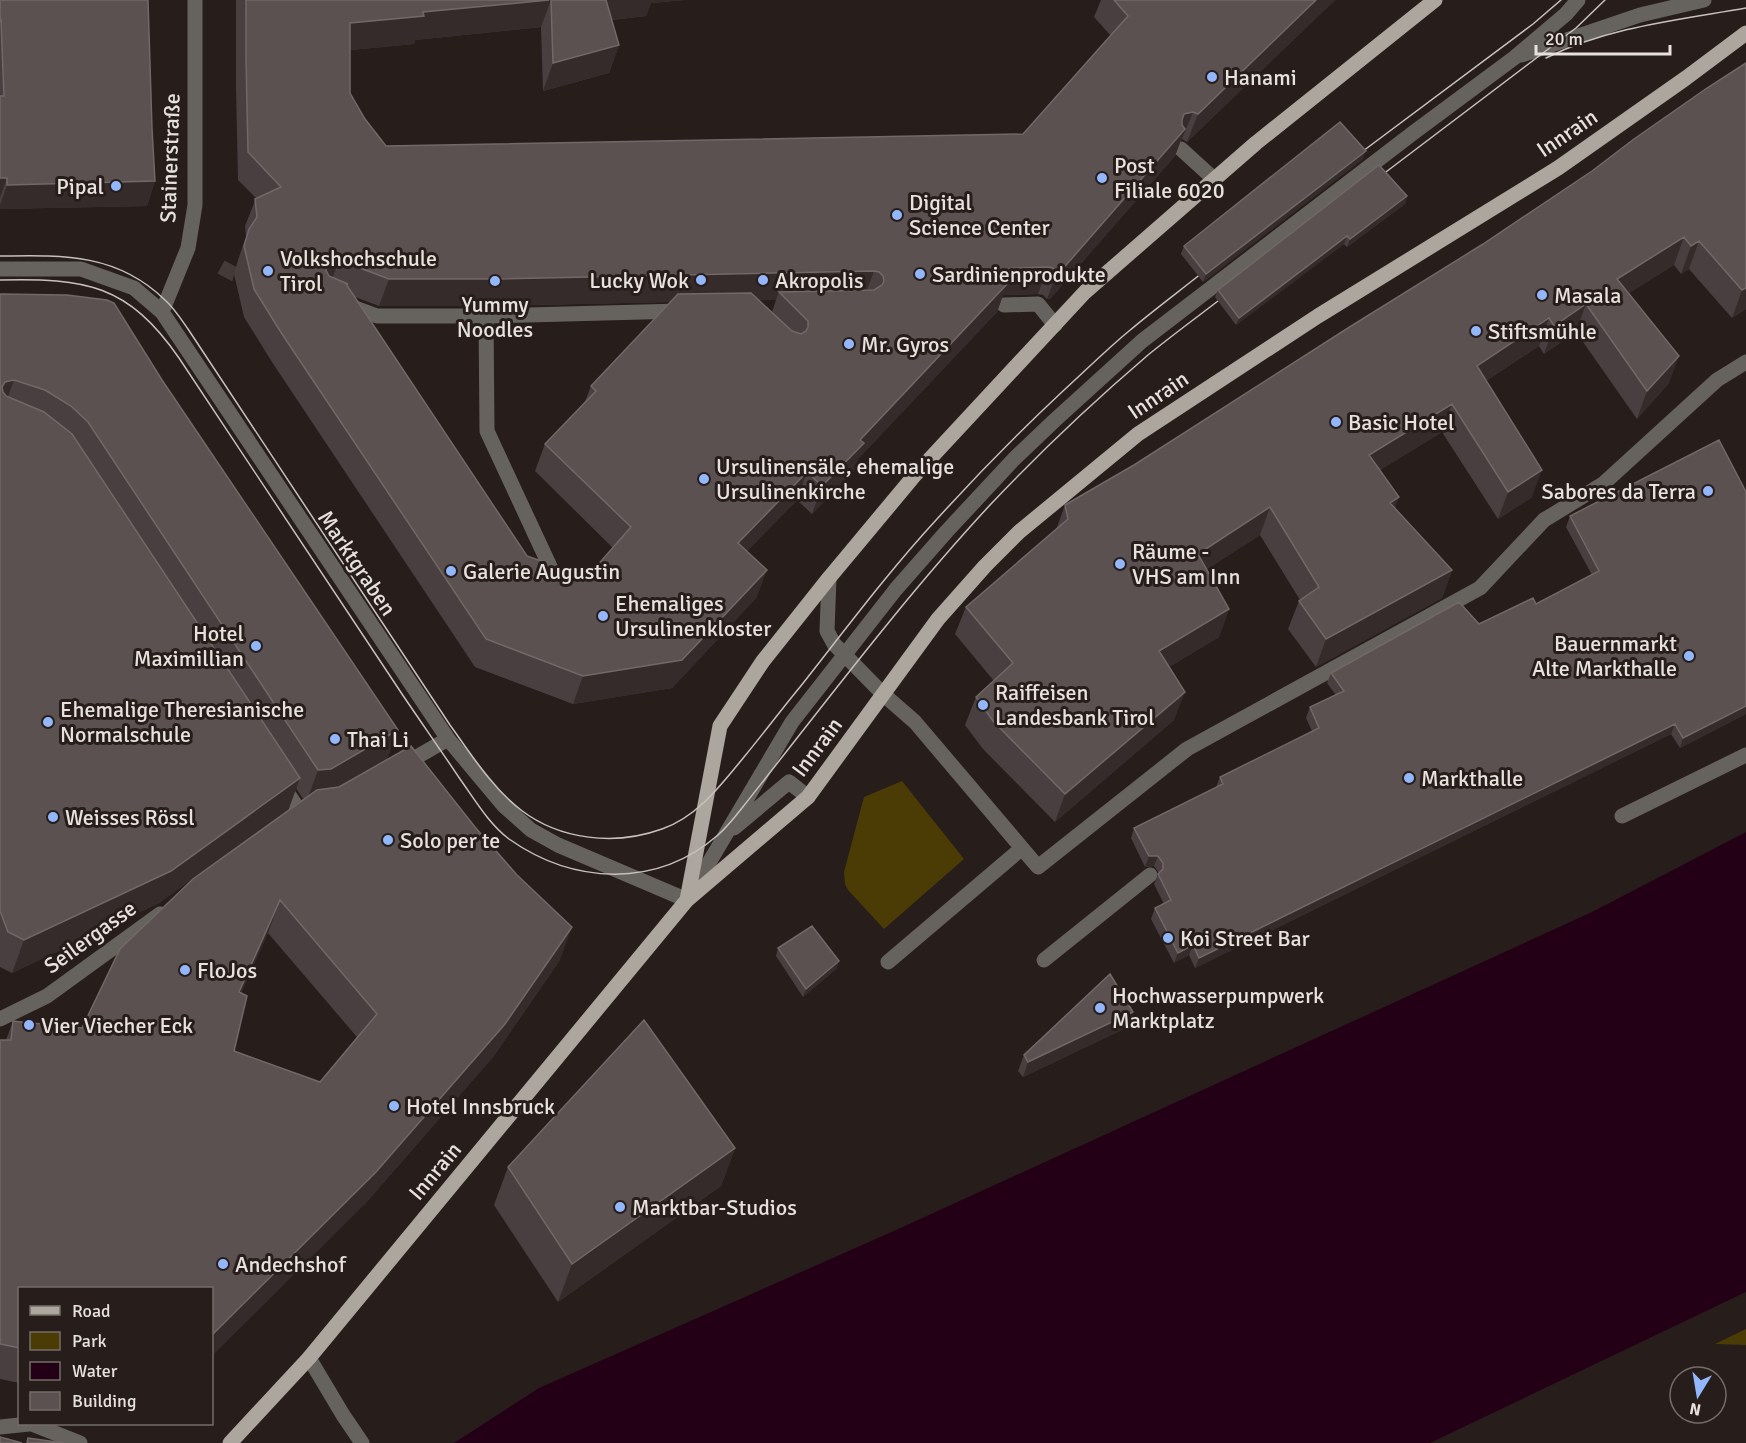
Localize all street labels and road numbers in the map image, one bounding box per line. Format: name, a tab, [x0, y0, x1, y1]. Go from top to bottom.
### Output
street label: Stainerstraße	[154, 93, 186, 223]
street label: Innrain	[1531, 103, 1603, 163]
street label: Innrain	[1122, 365, 1194, 425]
street label: Marktgraben	[312, 505, 402, 621]
street label: Innrain	[786, 712, 848, 782]
street label: Seilergasse	[39, 895, 141, 979]
street label: Innrain	[403, 1136, 467, 1206]

